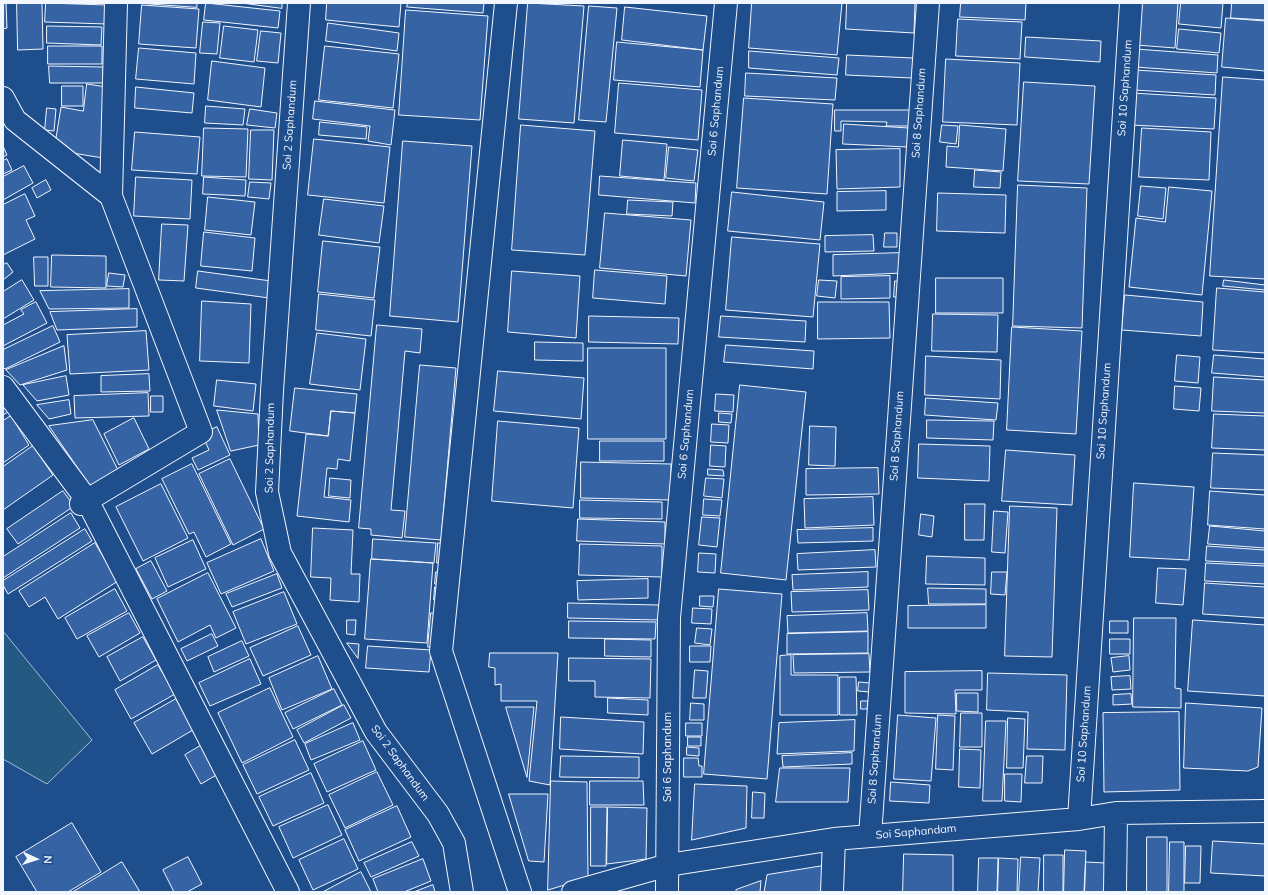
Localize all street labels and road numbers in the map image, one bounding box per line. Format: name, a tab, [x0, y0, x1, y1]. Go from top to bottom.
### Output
street label: Soi 10 Saphandum	[1115, 39, 1135, 137]
street label: Soi 6 Saphandum	[705, 65, 727, 157]
street label: Soi 8 Saphandum	[909, 68, 929, 158]
street label: Soi 2 Saphandum	[280, 80, 300, 170]
street label: Soi 10 Saphandum	[1094, 362, 1114, 460]
street label: Soi 6 Saphandum	[675, 388, 697, 480]
street label: Soi 8 Saphandum	[887, 391, 907, 481]
street label: Soi 2 Saphandum	[263, 403, 277, 493]
street label: Soi 10 Saphandum	[1074, 685, 1094, 783]
street label: Soi 6 Saphandum	[661, 712, 675, 802]
street label: Soi 8 Saphandum	[865, 714, 885, 804]
street label: Soi 2 Saphandum	[368, 723, 432, 803]
street label: Soi Saphandam	[875, 822, 957, 842]

